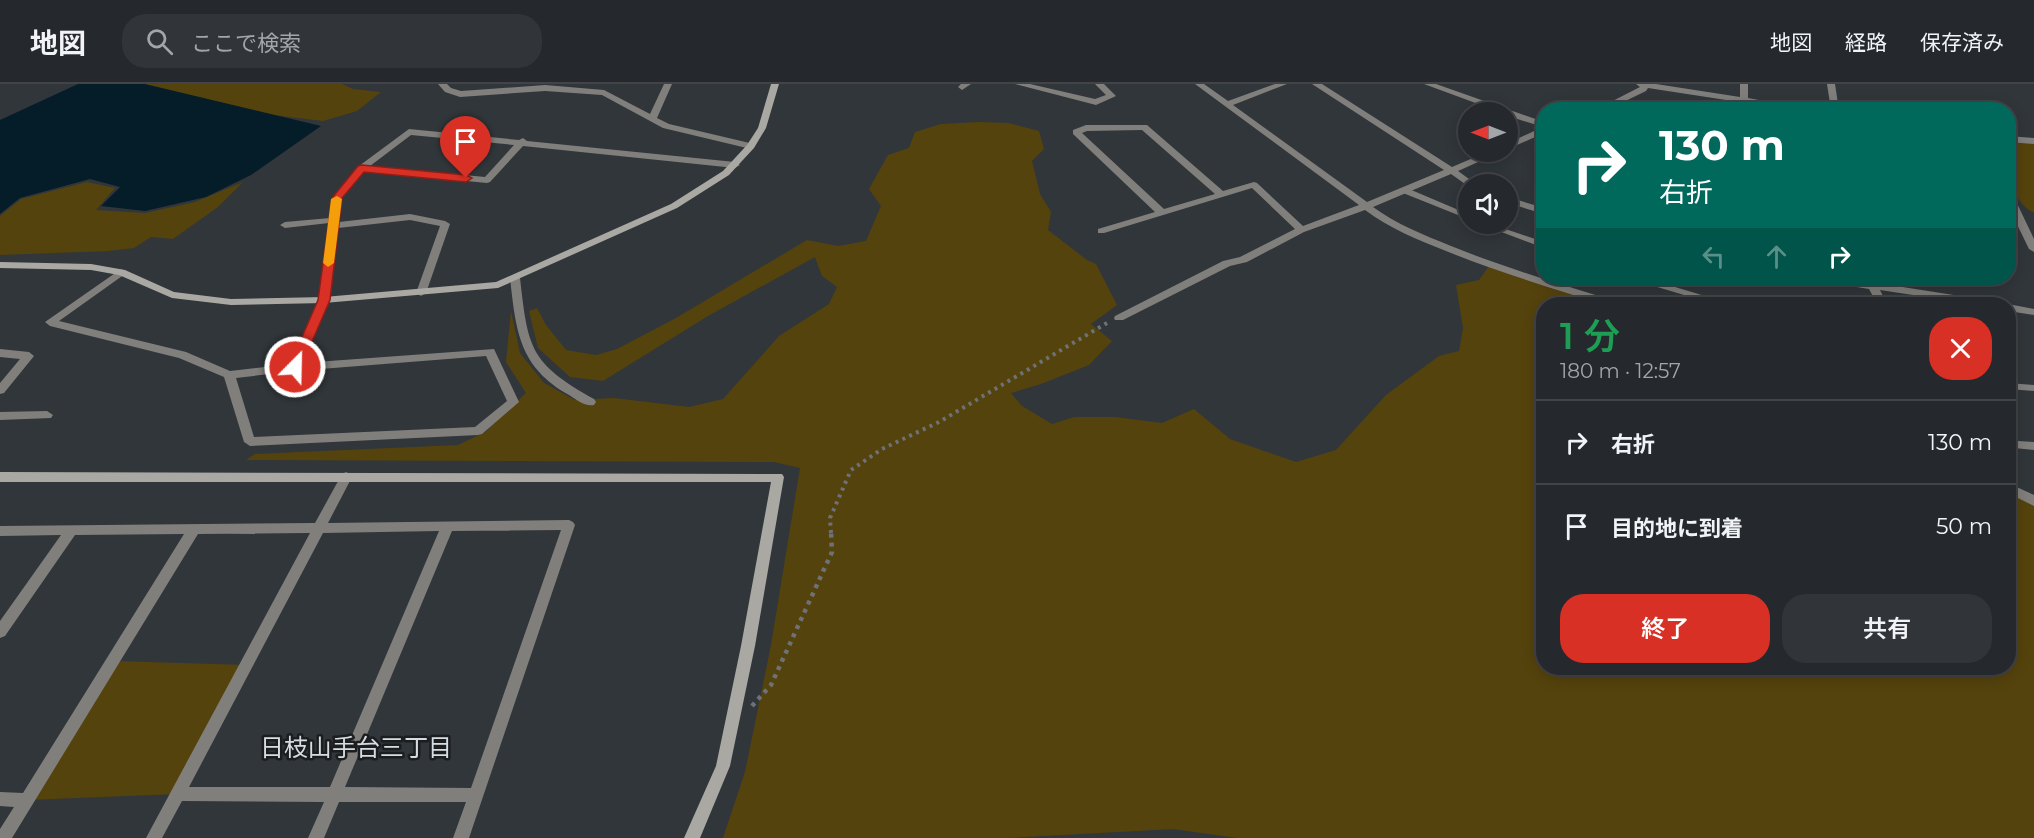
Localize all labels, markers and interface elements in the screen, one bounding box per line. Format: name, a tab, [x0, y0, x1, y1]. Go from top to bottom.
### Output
search box	[122, 14, 542, 68]
icon: search	[143, 25, 176, 58]
text: 地図	[30, 26, 86, 60]
text: ここで検索	[191, 30, 301, 57]
text: 地図	[1770, 30, 1812, 55]
text: 経路	[1845, 30, 1887, 55]
text: 保存済み	[1920, 30, 2004, 55]
north arrow	[1458, 102, 1518, 162]
map controls	[1458, 102, 1518, 234]
pin	[440, 116, 491, 178]
text: 130 m	[1659, 119, 1785, 171]
icon: arrive	[449, 125, 482, 158]
icon: right	[1560, 126, 1638, 204]
button: sound	[1458, 174, 1518, 234]
text: 右折	[1659, 176, 1713, 209]
icon: left	[1697, 240, 1730, 273]
icon: ahead	[1760, 240, 1793, 273]
icon: right	[1823, 240, 1856, 273]
text: 1 分	[1560, 314, 1620, 358]
button: close	[1929, 317, 1992, 380]
position arrow	[263, 335, 327, 399]
text: 180 m · 12:57	[1560, 359, 1681, 383]
icon: right	[1560, 426, 1593, 459]
text: 130 m	[1928, 429, 1992, 456]
text: 右折	[1611, 431, 1655, 458]
icon: arrive	[1560, 510, 1593, 543]
text: 50 m	[1936, 513, 1992, 540]
text: 目的地に到着	[1611, 515, 1743, 542]
button: 終了	[1560, 594, 1770, 663]
button: 共有	[1782, 594, 1992, 663]
district label: 日枝山手台三丁目	[260, 733, 452, 762]

